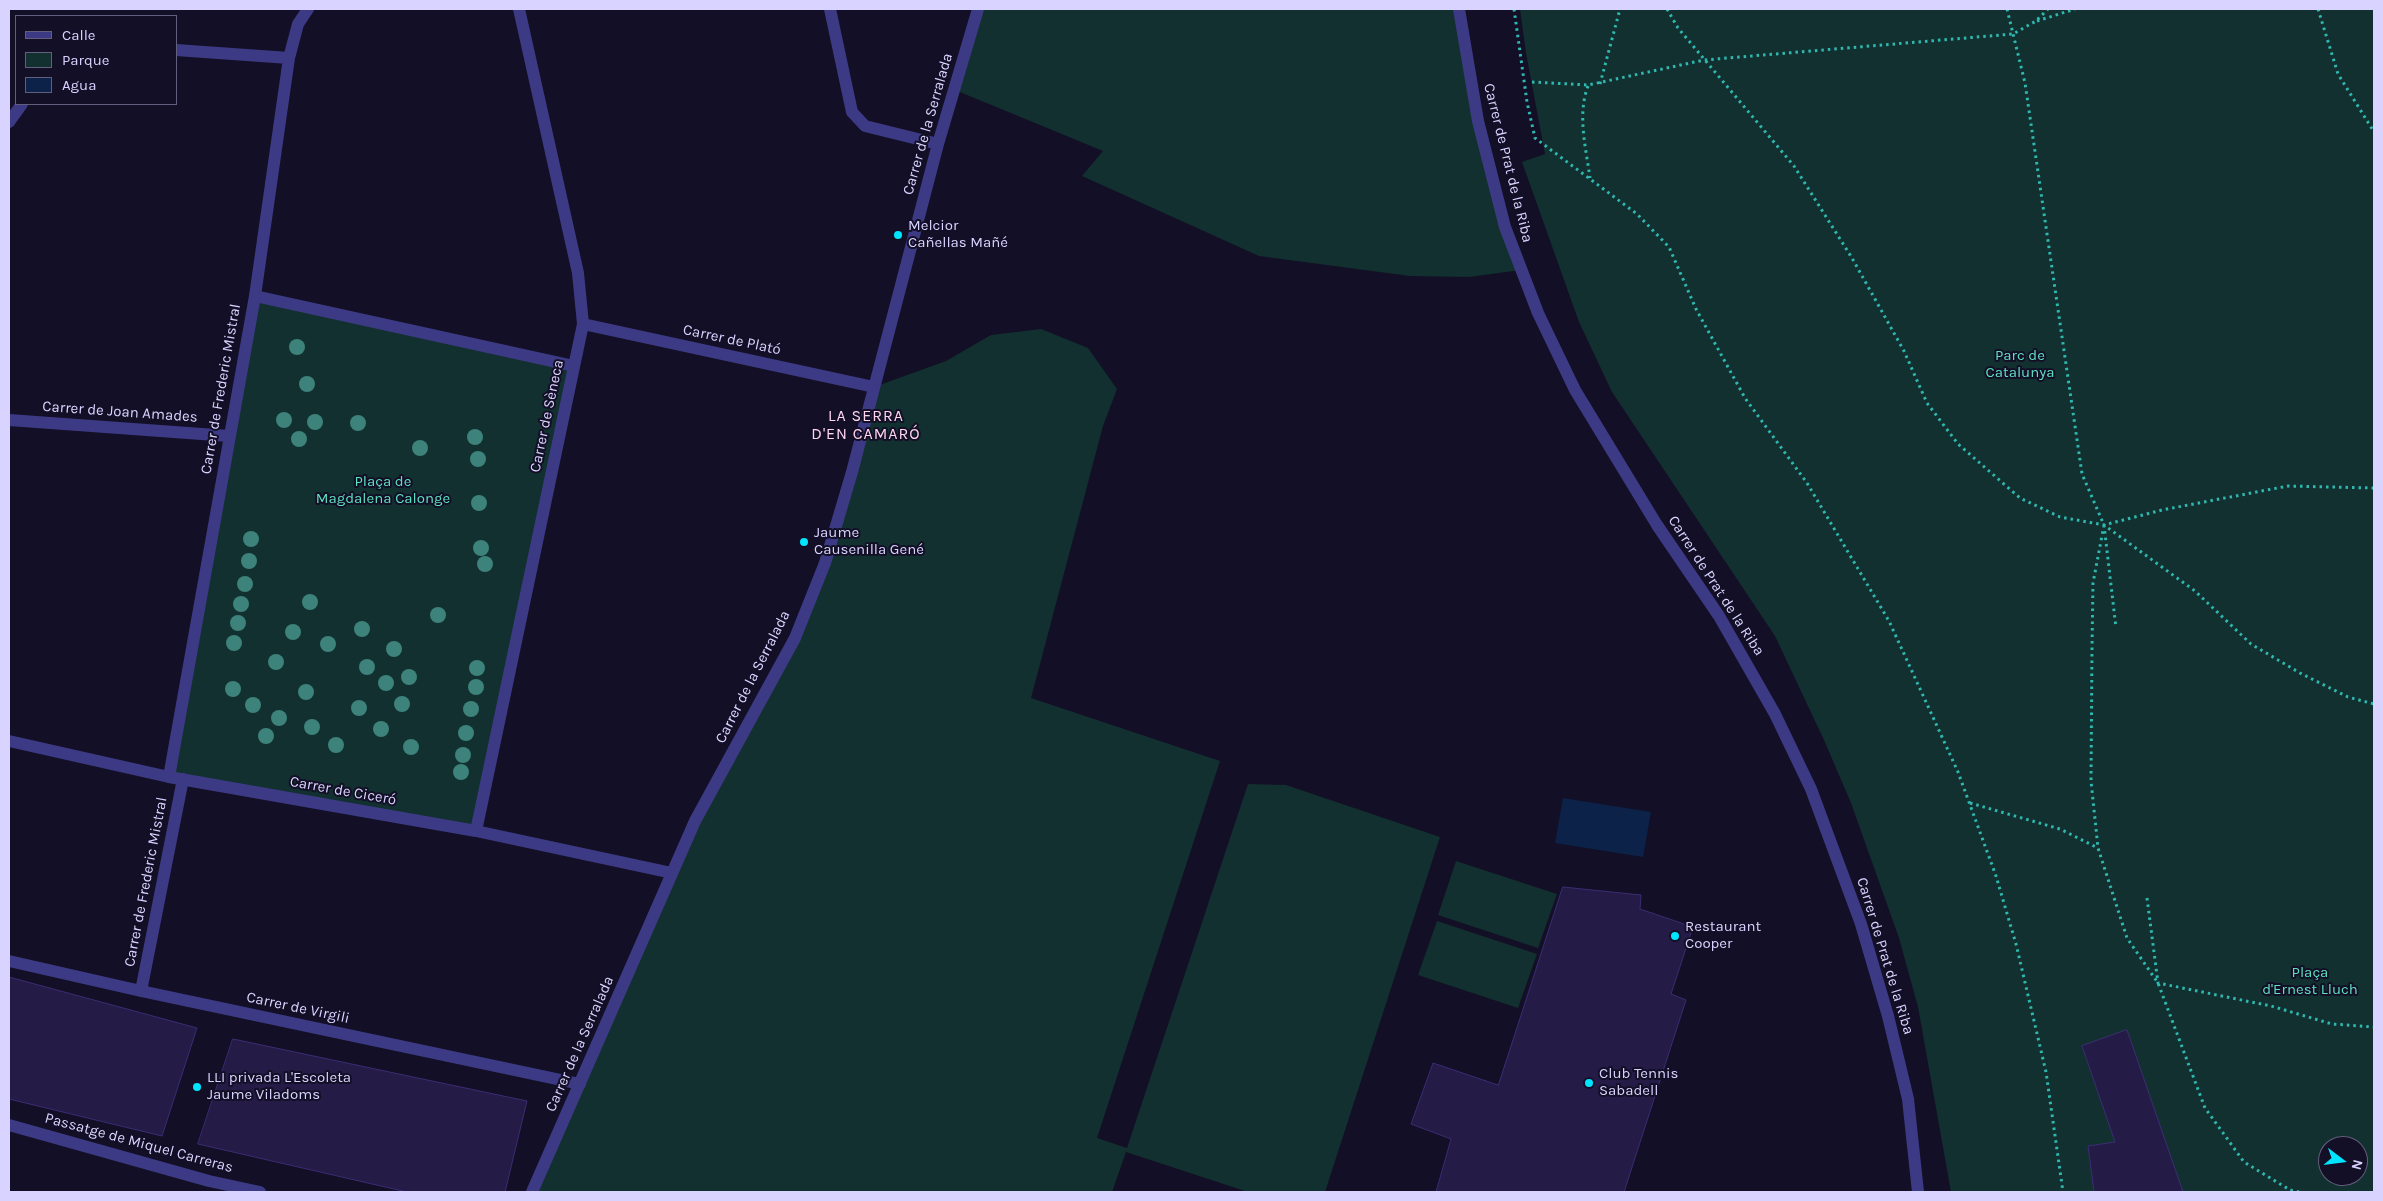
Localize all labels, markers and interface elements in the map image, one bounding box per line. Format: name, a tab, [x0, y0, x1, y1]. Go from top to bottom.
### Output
legend	[15, 15, 178, 105]
text: Calle	[62, 26, 96, 44]
text: Parque	[62, 51, 110, 69]
street label: Carrer de la Serralada	[899, 51, 957, 197]
text: Agua	[62, 76, 96, 94]
street label: Carrer de Prat de la Riba	[1480, 82, 1536, 244]
place label: Melcior Cañellas Mañé	[908, 217, 1008, 252]
marker: Melcior Cañellas Mañé	[892, 229, 904, 241]
street label: Carrer de Frederic Mistral	[197, 303, 245, 475]
street label: Carrer de Plató	[681, 321, 783, 359]
park label: Parc de Catalunya	[1986, 347, 2054, 382]
street label: Carrer de Sèneca	[526, 358, 568, 474]
street label: Carrer de Joan Amades	[42, 398, 198, 426]
district label: LA SERRA D'EN CAMARÓ	[810, 406, 922, 444]
park label: Plaça de Magdalena Calonge	[316, 473, 450, 508]
street label: Carrer de Prat de la Riba	[1664, 513, 1768, 659]
place label: Jaume Causenilla Gené	[814, 524, 924, 559]
marker: Jaume Causenilla Gené	[798, 536, 810, 548]
street label: Carrer de la Serralada	[712, 608, 794, 746]
street label: Carrer de Ciceró	[288, 773, 398, 809]
street label: Carrer de Frederic Mistral	[121, 796, 171, 968]
street label: Carrer de Prat de la Riba	[1853, 875, 1917, 1037]
place label: Restaurant Cooper	[1685, 918, 1761, 953]
marker: Restaurant Cooper	[1669, 930, 1681, 942]
park label: Plaça d'Ernest Lluch	[2262, 964, 2358, 999]
street label: Carrer de la Serralada	[542, 973, 618, 1115]
street label: Carrer de Virgili	[245, 988, 351, 1028]
place label: Club Tennis Sabadell	[1599, 1065, 1678, 1100]
place label: LLI privada L'Escoleta Jaume Viladoms	[207, 1069, 351, 1104]
marker: Club Tennis Sabadell	[1583, 1077, 1595, 1089]
marker: LLI privada L'Escoleta Jaume Viladoms	[191, 1081, 203, 1093]
street label: Passatge de Miquel Carreras	[43, 1109, 235, 1177]
north arrow	[2318, 1136, 2368, 1186]
text: N	[2347, 1158, 2367, 1172]

